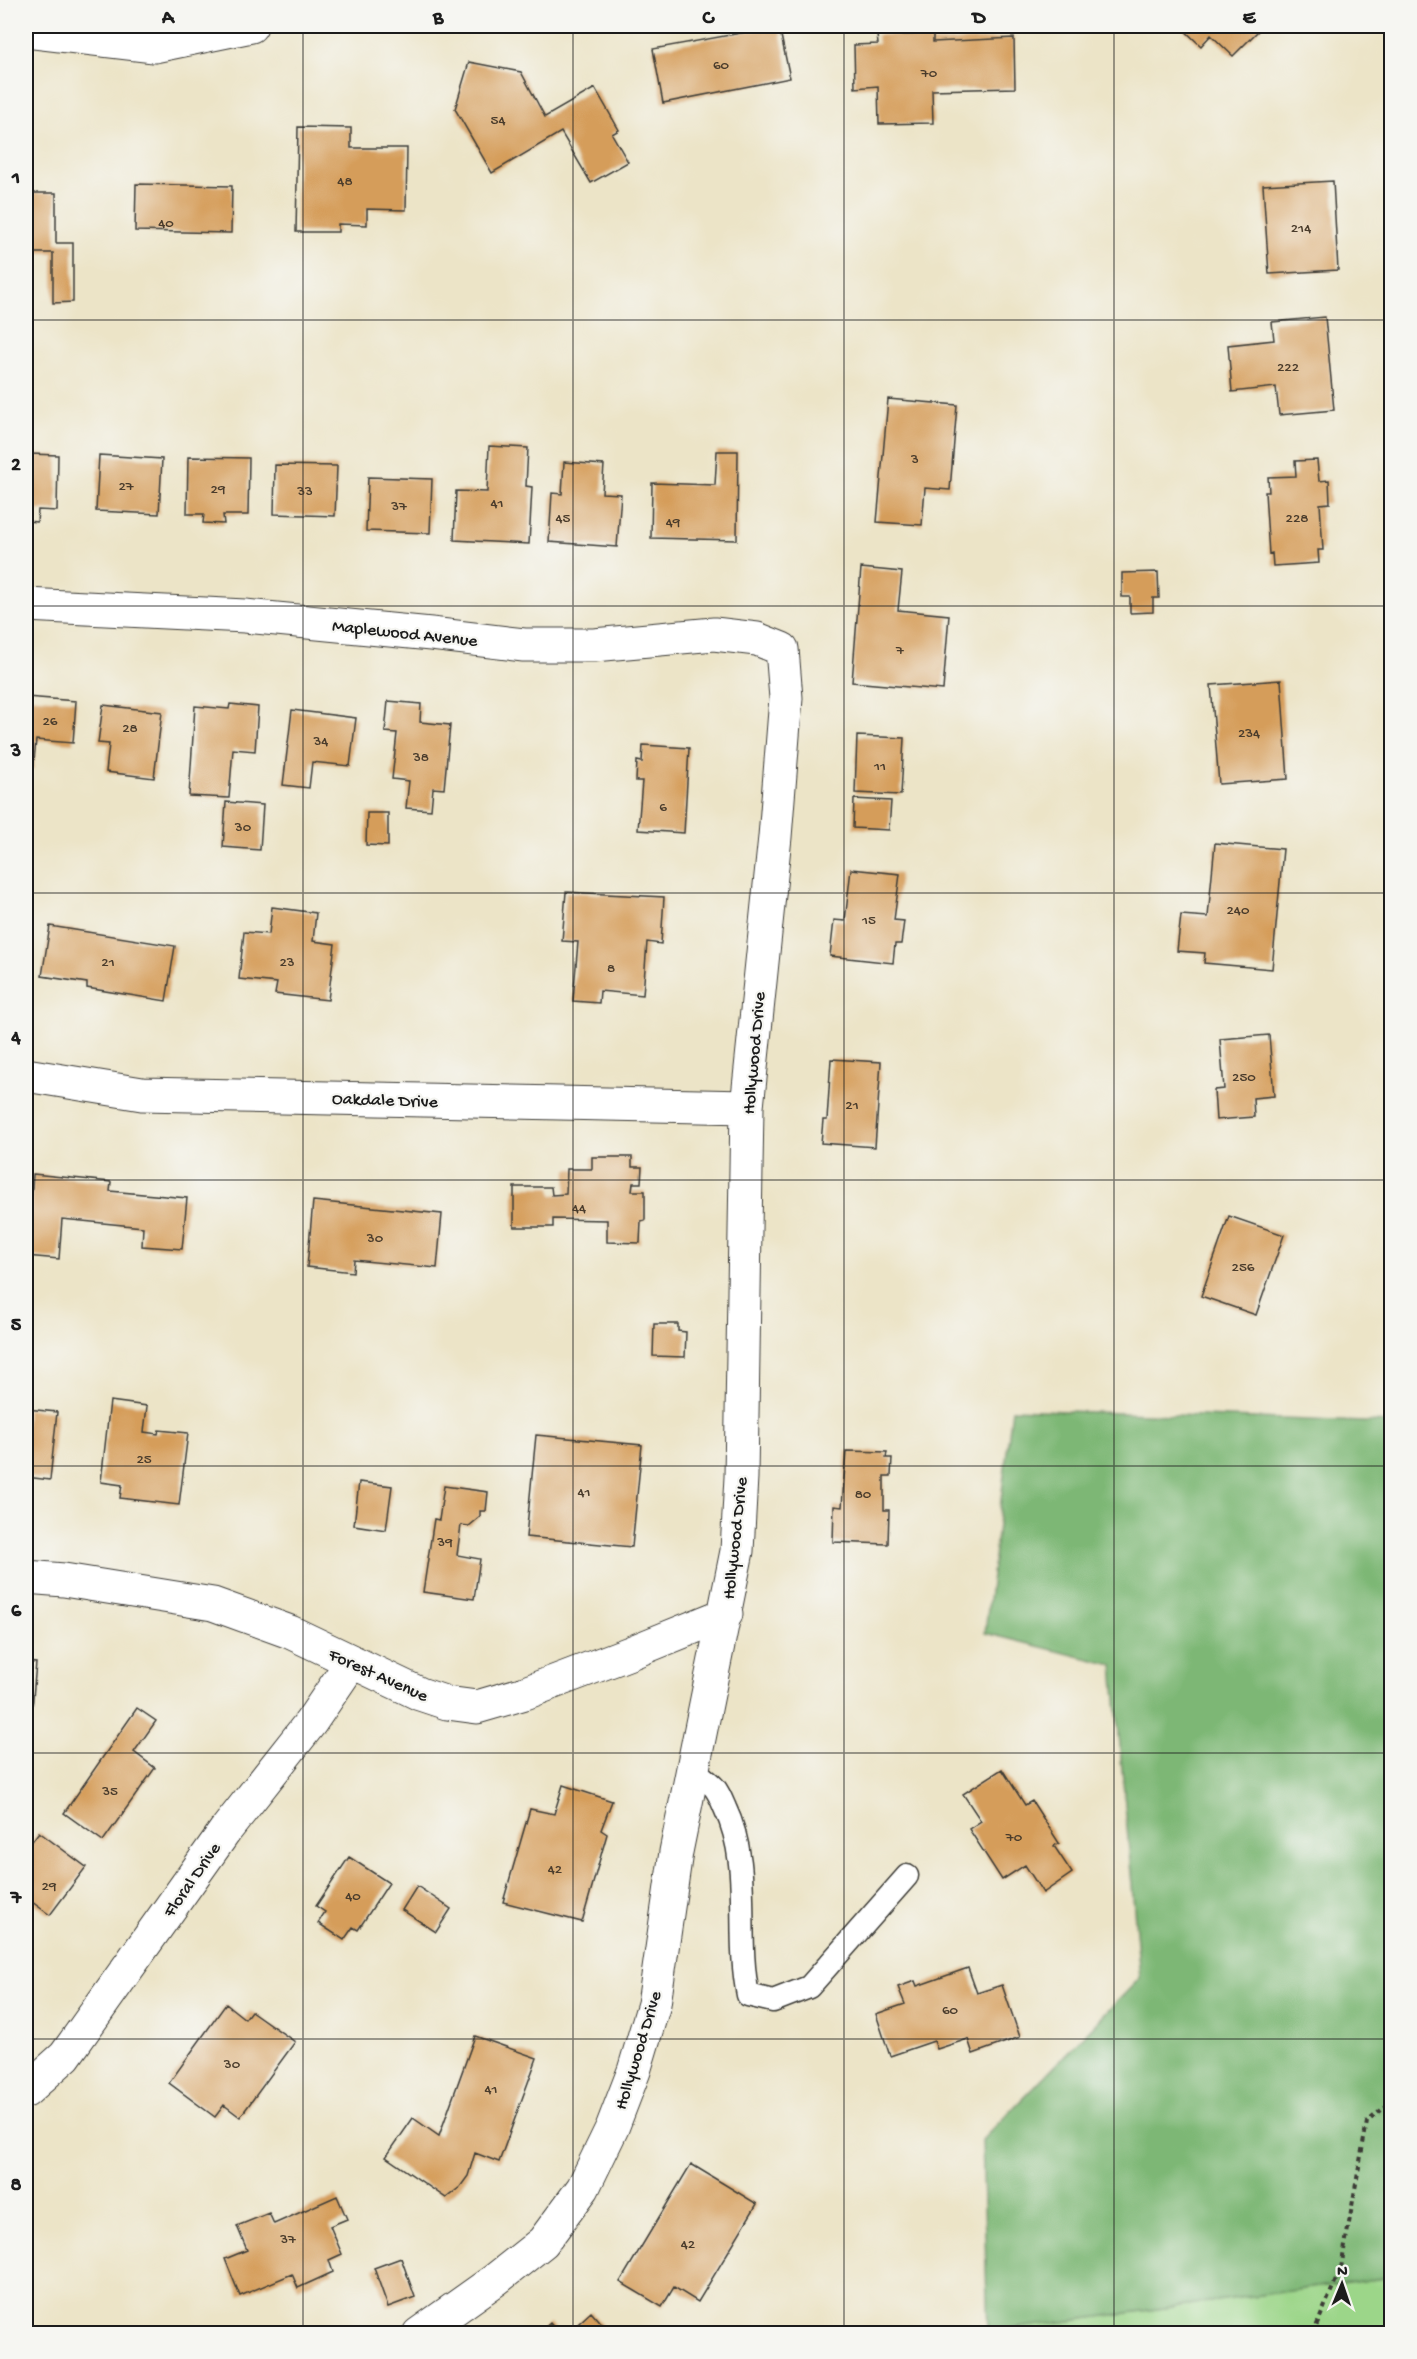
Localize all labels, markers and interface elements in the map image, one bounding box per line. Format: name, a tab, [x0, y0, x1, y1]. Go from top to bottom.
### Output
text: A	[161, 8, 176, 31]
text: B	[432, 8, 444, 31]
text: C	[702, 8, 716, 31]
text: D	[970, 8, 986, 31]
text: E	[1243, 8, 1257, 31]
house number: 60	[713, 57, 730, 75]
house number: 70	[920, 65, 938, 83]
house number: 54	[491, 112, 506, 130]
text: 1	[11, 168, 20, 191]
house number: 48	[337, 173, 353, 191]
house number: 40	[158, 215, 174, 233]
house number: 214	[1291, 220, 1311, 238]
house number: 222	[1277, 359, 1299, 377]
house number: 3	[910, 451, 919, 469]
text: 2	[11, 455, 21, 478]
house number: 27	[118, 478, 135, 496]
house number: 29	[211, 481, 226, 499]
house number: 33	[296, 483, 313, 501]
house number: 41	[490, 495, 504, 513]
house number: 37	[390, 498, 408, 516]
house number: 45	[556, 510, 571, 528]
house number: 228	[1286, 510, 1308, 528]
house number: 49	[666, 514, 681, 532]
street label: Maplewood Avenue	[331, 616, 479, 653]
house number: 7	[895, 642, 905, 660]
house number: 26	[43, 713, 58, 731]
house number: 28	[122, 720, 138, 738]
house number: 234	[1238, 725, 1260, 743]
house number: 34	[313, 733, 328, 751]
text: 3	[10, 741, 21, 764]
house number: 38	[412, 749, 429, 767]
house number: 11	[873, 758, 886, 776]
house number: 6	[659, 799, 667, 817]
house number: 30	[234, 819, 252, 837]
house number: 240	[1227, 902, 1250, 920]
house number: 15	[861, 912, 876, 930]
house number: 21	[101, 954, 115, 972]
house number: 23	[279, 954, 295, 972]
house number: 8	[607, 960, 615, 978]
street label: Hollywood Drive	[740, 990, 771, 1115]
text: 4	[10, 1028, 21, 1051]
house number: 250	[1232, 1069, 1256, 1087]
street label: Oakdale Drive	[332, 1089, 439, 1114]
house number: 21	[845, 1097, 859, 1115]
house number: 44	[572, 1200, 586, 1218]
house number: 30	[366, 1230, 384, 1248]
house number: 256	[1232, 1259, 1255, 1277]
text: 5	[11, 1315, 22, 1338]
house number: 25	[136, 1451, 152, 1469]
street label: Hollywood Drive	[720, 1475, 753, 1601]
house number: 41	[577, 1484, 591, 1502]
house number: 80	[855, 1486, 872, 1504]
house number: 39	[436, 1534, 453, 1552]
text: 6	[11, 1601, 22, 1624]
street label: Forest Avenue	[324, 1645, 432, 1708]
house number: 35	[101, 1783, 118, 1801]
house number: 70	[1005, 1829, 1023, 1847]
street label: Floral Drive	[159, 1838, 227, 1923]
house number: 42	[548, 1861, 562, 1879]
house number: 29	[42, 1878, 57, 1896]
text: 7	[10, 1888, 23, 1911]
house number: 40	[345, 1888, 361, 1906]
street label: Hollywood Drive	[611, 1988, 668, 2113]
house number: 60	[942, 2002, 959, 2020]
house number: 30	[223, 2056, 241, 2074]
house number: 41	[484, 2081, 498, 2099]
text: 8	[11, 2175, 22, 2198]
house number: 37	[279, 2231, 297, 2249]
house number: 42	[681, 2236, 695, 2254]
north arrow	[1312, 2254, 1372, 2314]
text: N	[1337, 2263, 1349, 2282]

